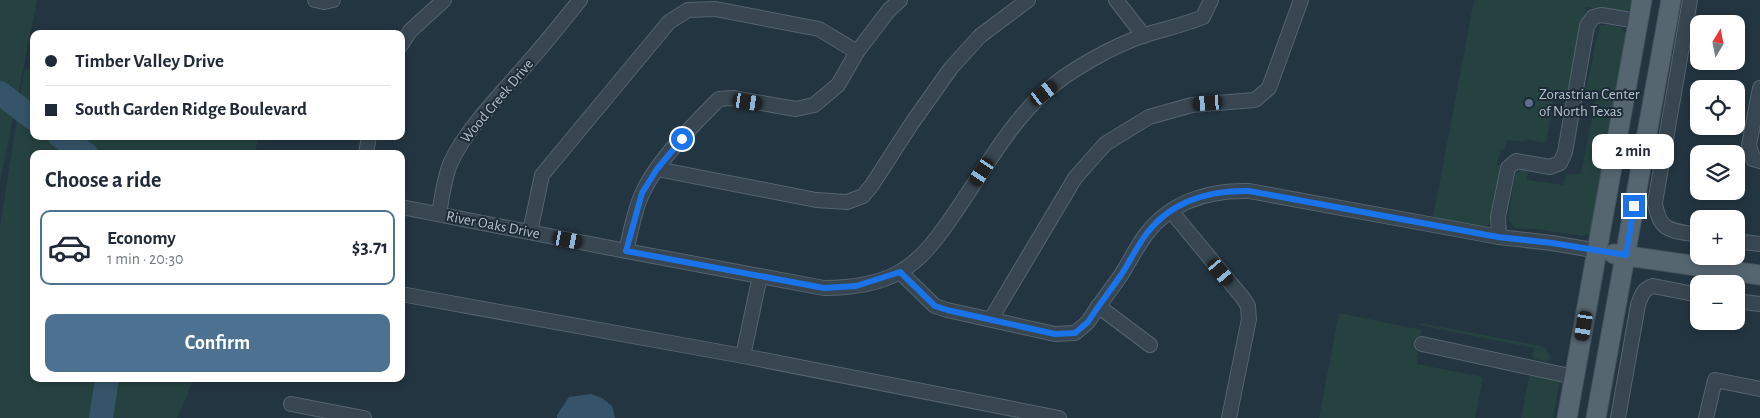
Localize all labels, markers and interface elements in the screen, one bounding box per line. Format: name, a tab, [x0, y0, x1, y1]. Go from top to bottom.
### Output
north arrow	[1690, 15, 1745, 70]
map controls	[1690, 15, 1745, 330]
text: Timber Valley Drive	[75, 52, 224, 71]
street label: Wood Creek Drive	[458, 56, 536, 146]
car	[1027, 78, 1060, 108]
button: locate	[1690, 80, 1745, 135]
place label: Zorastrian Center of North Texas	[1539, 87, 1640, 119]
car	[732, 92, 763, 112]
car	[1192, 94, 1223, 112]
marker: Zorastrian Center of North Texas	[1523, 97, 1535, 109]
text: South Garden Ridge Boulevard	[75, 100, 307, 119]
route start	[671, 128, 693, 150]
callout: 2 min	[1593, 134, 1675, 168]
text: 2 min	[1615, 143, 1651, 159]
button: layers	[1690, 145, 1745, 200]
car	[967, 155, 996, 189]
text: Choose a ride	[45, 169, 161, 191]
route end	[1623, 195, 1645, 217]
street label: River Oaks Drive	[445, 209, 541, 241]
button: +	[1690, 210, 1745, 265]
icon: car	[47, 225, 92, 270]
text: Economy	[107, 229, 176, 248]
car	[551, 230, 584, 250]
text: $3.71	[352, 238, 388, 257]
text: 1 min · 20:30	[107, 251, 183, 267]
car	[1205, 256, 1236, 288]
button: −	[1690, 275, 1745, 330]
car	[1574, 310, 1593, 342]
button: Confirm	[45, 314, 390, 372]

